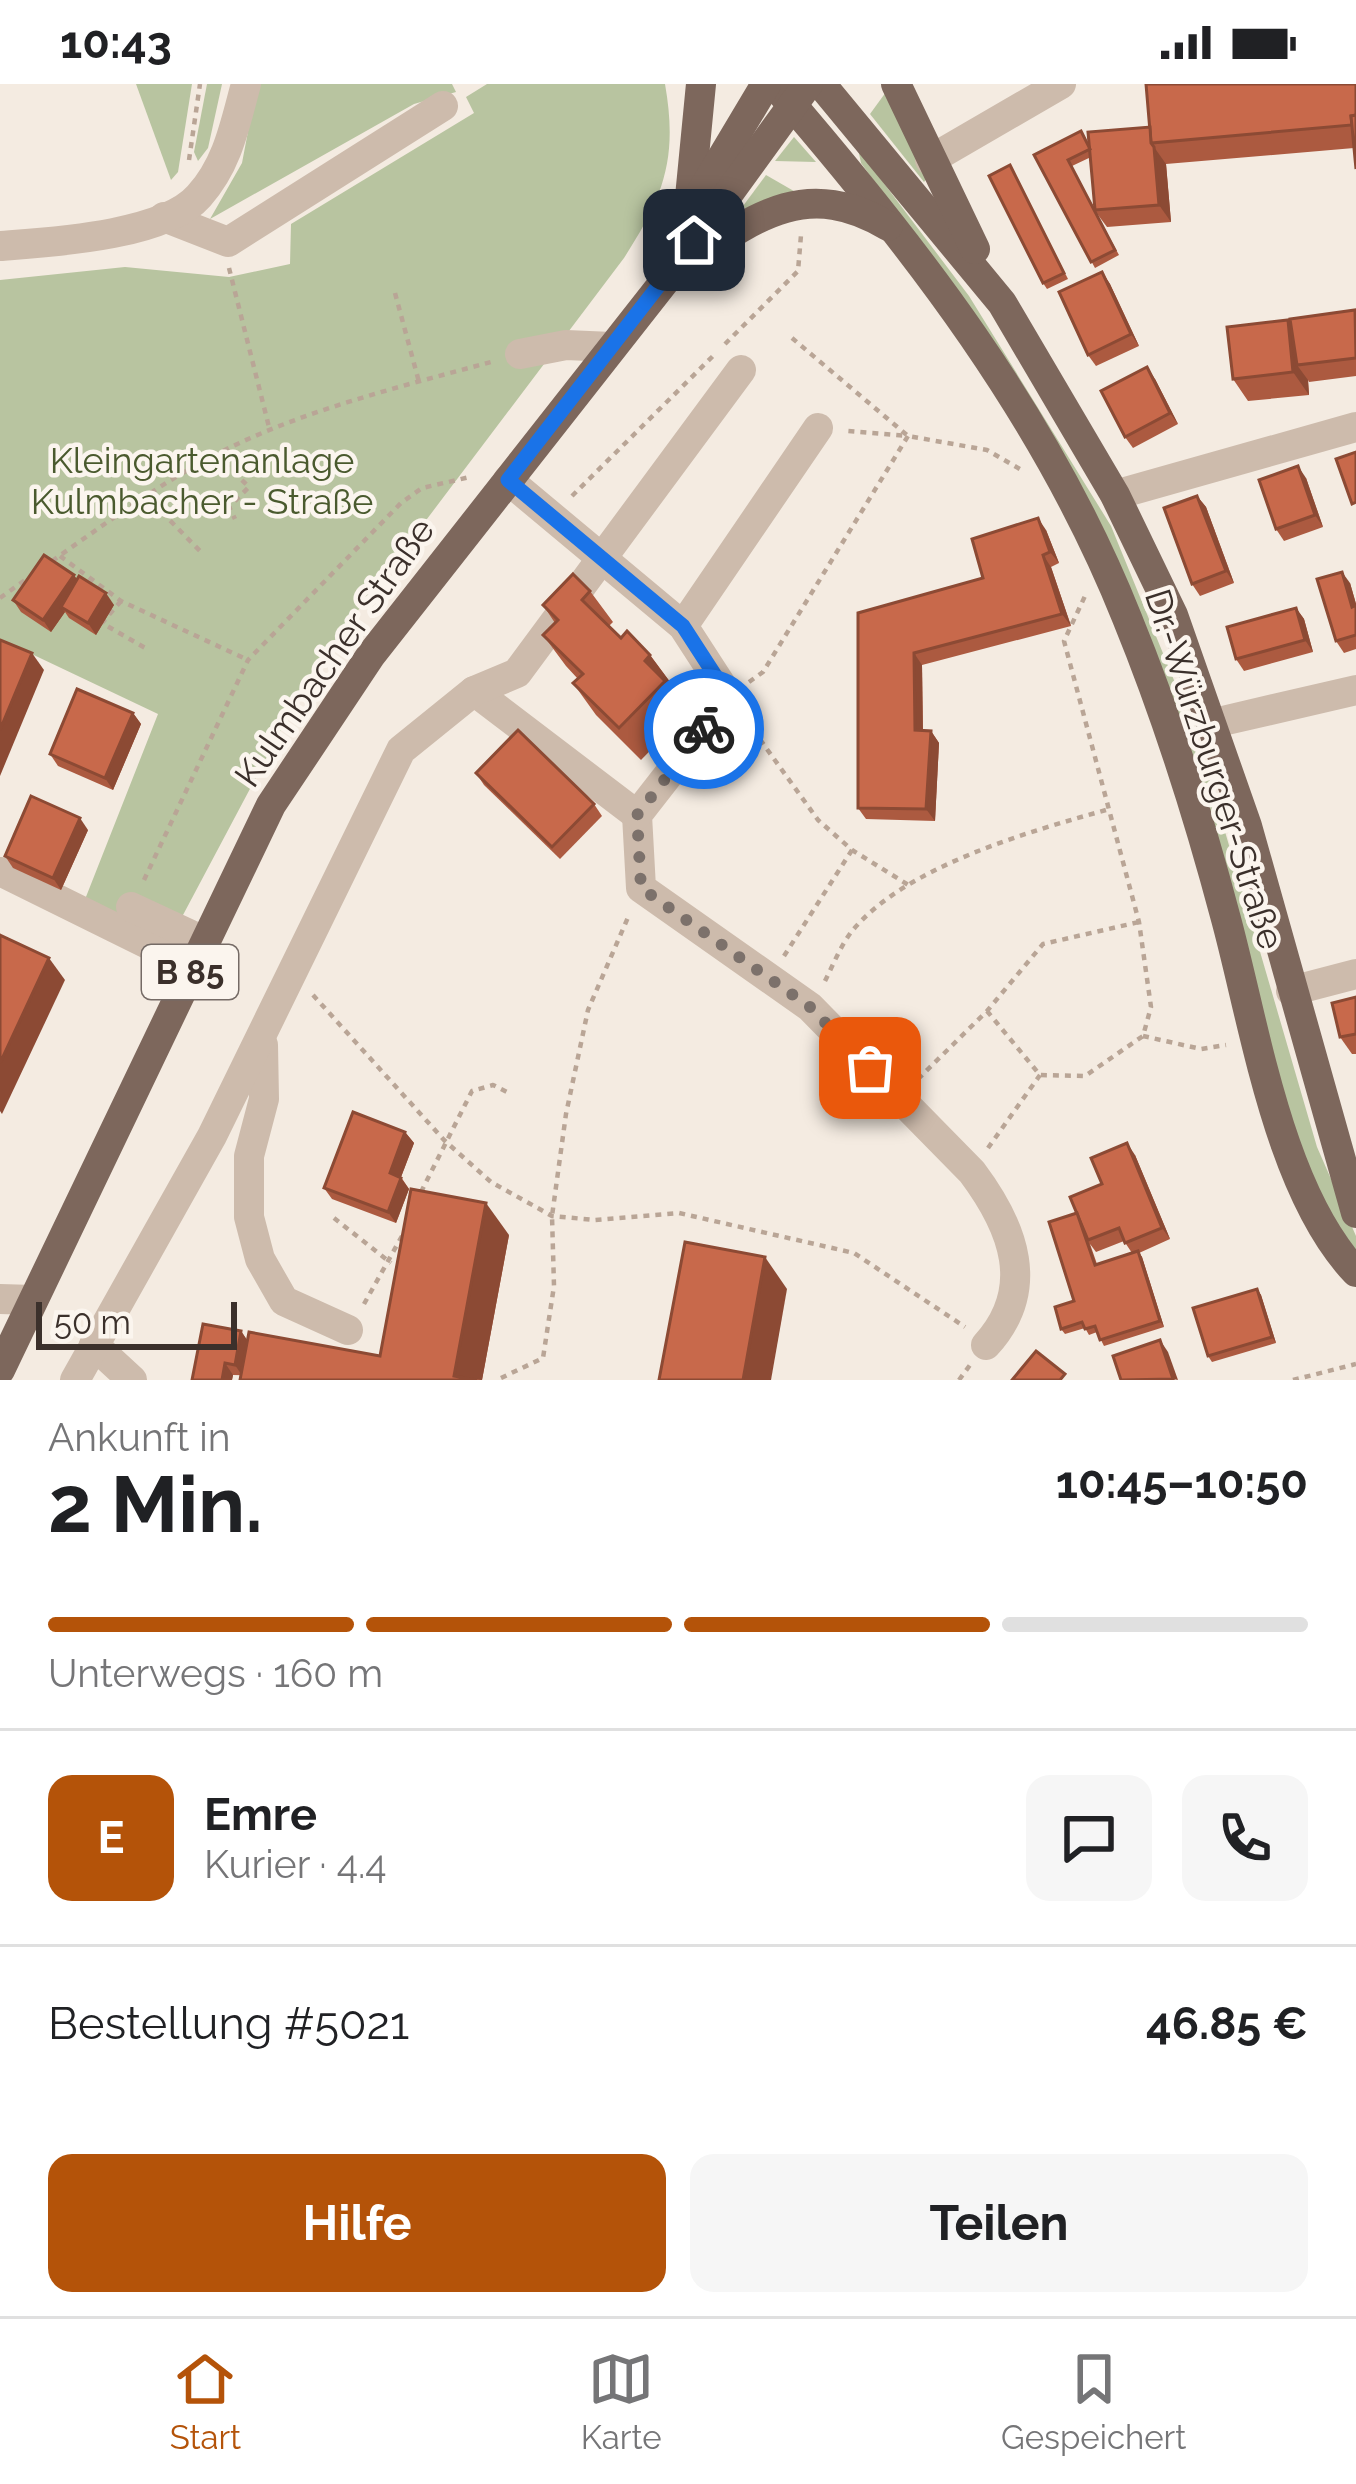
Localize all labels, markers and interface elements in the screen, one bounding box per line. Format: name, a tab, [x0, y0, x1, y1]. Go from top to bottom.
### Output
text: 10:43	[60, 16, 172, 69]
pin	[643, 189, 745, 291]
icon: home	[661, 207, 727, 273]
park label: Kleingartenanlage Kulmbacher - Straße	[31, 439, 373, 522]
street label: Kulmbacher Straße	[226, 510, 442, 794]
street label: Dr.-Würzburger-Straße	[1137, 584, 1293, 954]
courier	[644, 669, 764, 789]
icon: bike	[671, 696, 737, 762]
road number: B 85	[142, 945, 238, 999]
pin	[819, 1017, 921, 1119]
icon: bag	[837, 1035, 903, 1101]
scale bar	[36, 1296, 237, 1349]
text: 50 m	[54, 1303, 131, 1342]
text: Ankunft in	[48, 1414, 231, 1460]
text: 10:45–10:50	[1056, 1456, 1308, 1509]
text: 2 Min.	[48, 1459, 263, 1550]
text: Unterwegs · 160 m	[48, 1650, 383, 1696]
button: chat	[1026, 1775, 1152, 1901]
button: phone	[1182, 1775, 1308, 1901]
text: Emre	[204, 1788, 317, 1841]
text: E	[97, 1811, 125, 1864]
text: Kurier · 4.4	[204, 1841, 387, 1887]
text: Bestellung #5021	[48, 1997, 409, 2050]
text: 46.85 €	[1146, 1997, 1308, 2050]
button: Hilfe	[48, 2154, 666, 2292]
button: Teilen	[690, 2154, 1308, 2292]
tab: Start	[170, 2346, 241, 2457]
tab: Karte	[581, 2346, 662, 2457]
tab: Gespeichert	[1001, 2346, 1186, 2457]

